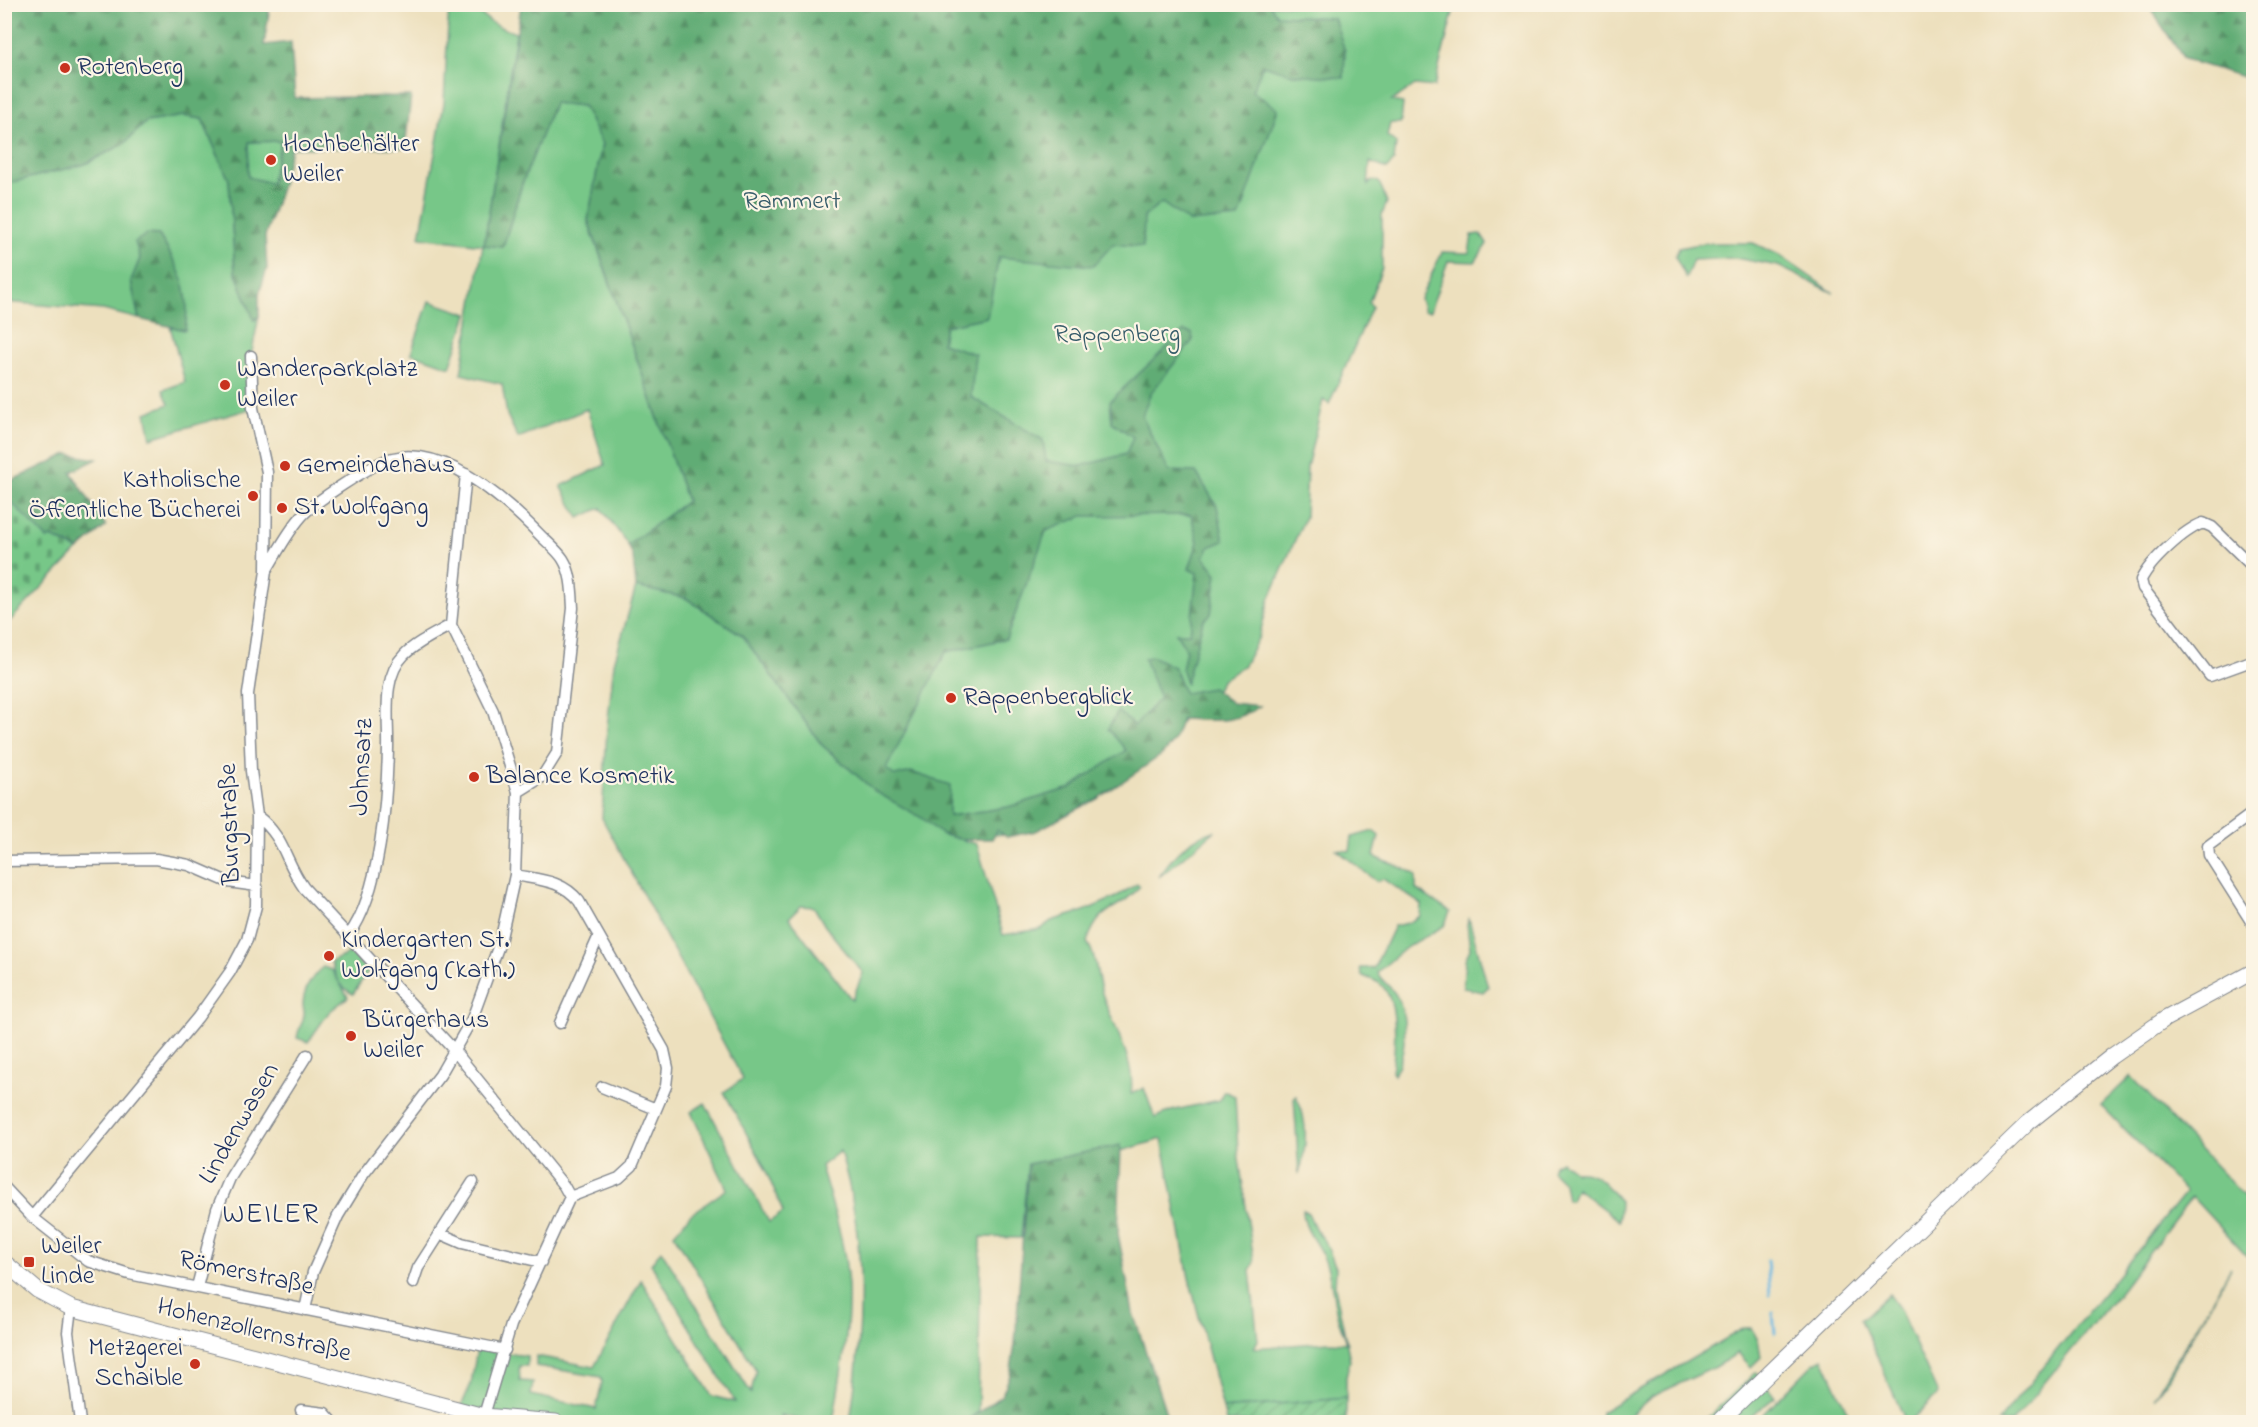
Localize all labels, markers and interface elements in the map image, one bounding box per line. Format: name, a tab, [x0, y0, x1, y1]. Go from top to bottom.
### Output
place label: Rotenberg	[77, 49, 183, 87]
marker: Rotenberg	[58, 61, 72, 75]
place label: Hochbehälter Weiler	[283, 126, 420, 194]
marker: Hochbehälter Weiler	[264, 153, 278, 167]
park label: Rammert	[743, 183, 841, 221]
park label: Rappenberg	[1054, 316, 1180, 354]
place label: Wanderparkplatz Weiler	[237, 351, 417, 419]
marker: Wanderparkplatz Weiler	[218, 378, 232, 392]
place label: Gemeindehaus	[297, 447, 455, 485]
marker: Gemeindehaus	[278, 459, 292, 473]
place label: Katholische Öffentliche Bücherei	[29, 462, 241, 530]
marker: Katholische Öffentliche Bücherei	[246, 489, 260, 503]
place label: St. Wolfgang	[294, 489, 428, 527]
marker: St. Wolfgang	[275, 501, 289, 515]
place label: Rappenbergblick	[963, 679, 1134, 717]
marker: Rappenbergblick	[944, 691, 958, 705]
street label: Johnsatz	[341, 717, 385, 817]
place label: Balance Kosmetik	[485, 758, 675, 796]
street label: Burgstraße	[210, 762, 252, 886]
marker: Balance Kosmetik	[467, 770, 481, 784]
place label: Kindergarten St. Wolfgang (kath.)	[341, 922, 516, 990]
marker: Kindergarten St. Wolfgang (kath.)	[322, 949, 336, 963]
place label: Bürgerhaus Weiler	[362, 1002, 489, 1070]
marker: Bürgerhaus Weiler	[344, 1029, 358, 1043]
street label: Lindenwasen	[190, 1056, 290, 1192]
district label: WEILER	[222, 1195, 320, 1236]
place label: Weiler Linde	[41, 1228, 102, 1296]
street label: Römerstraße	[175, 1241, 317, 1307]
marker: Weiler Linde	[22, 1255, 36, 1269]
street label: Hohenzollernstraße	[153, 1289, 355, 1374]
place label: Metzgerei Schaible	[88, 1330, 183, 1398]
marker: Metzgerei Schaible	[188, 1357, 202, 1371]

